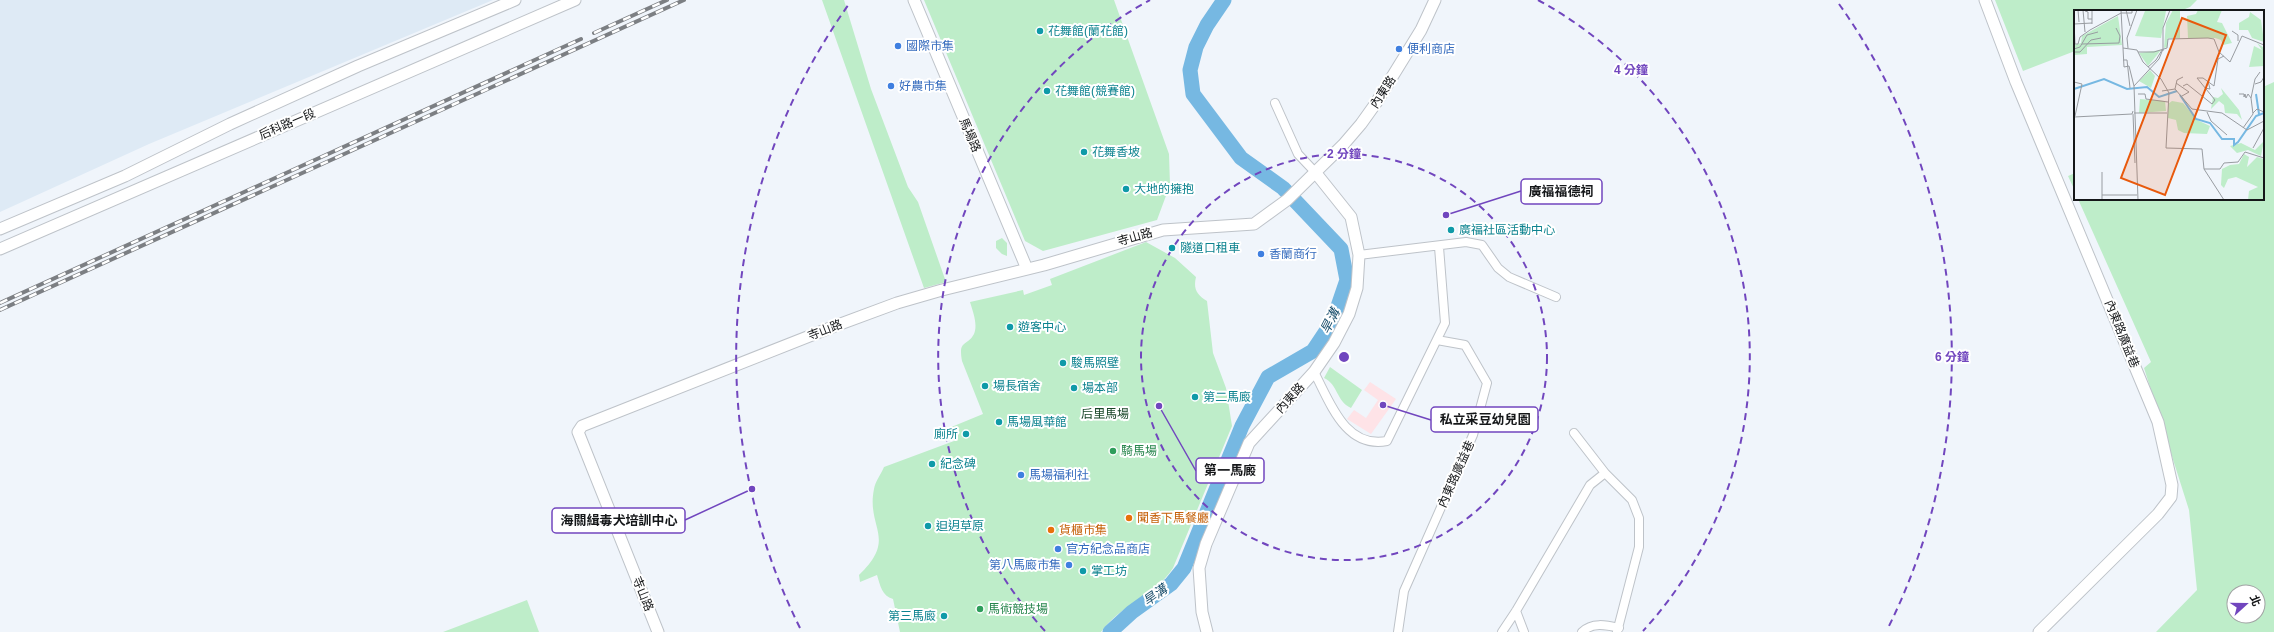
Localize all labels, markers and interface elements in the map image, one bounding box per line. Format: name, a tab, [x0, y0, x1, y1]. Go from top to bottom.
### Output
inset map	[2074, 10, 2264, 200]
place label: 花舞館(蘭花館)	[1048, 24, 1128, 38]
marker: 花舞館(蘭花館)	[1035, 26, 1045, 36]
place label: 國際市集	[906, 39, 954, 53]
marker: 國際市集	[893, 41, 903, 51]
place label: 便利商店	[1407, 42, 1455, 56]
marker: 便利商店	[1394, 44, 1404, 54]
text: 4 分鐘	[1614, 63, 1648, 77]
street label: 內東路	[1367, 73, 1399, 111]
place label: 好農市集	[899, 79, 947, 93]
marker: 好農市集	[886, 81, 896, 91]
place label: 花舞館(競賽館)	[1055, 84, 1135, 98]
marker: 花舞館(競賽館)	[1042, 86, 1052, 96]
street label: 后科路一段	[257, 106, 317, 142]
street label: 馬場路	[957, 116, 983, 154]
place label: 花舞香坡	[1092, 145, 1140, 159]
marker: 花舞香坡	[1079, 147, 1089, 157]
text: 2 分鐘	[1327, 147, 1361, 161]
callout: 廣福福德祠	[1521, 179, 1602, 204]
place label: 大地的擁抱	[1134, 182, 1194, 196]
marker: 大地的擁抱	[1121, 184, 1131, 194]
text: 廣福福德祠	[1528, 184, 1594, 199]
place label: 廣福社區活動中心	[1459, 223, 1555, 237]
street label: 寺山路	[1116, 225, 1154, 249]
marker: 廣福社區活動中心	[1446, 225, 1456, 235]
place label: 隧道口租車	[1180, 241, 1240, 255]
marker: 隧道口租車	[1167, 243, 1177, 253]
place label: 香蘭商行	[1269, 247, 1317, 261]
marker: 香蘭商行	[1256, 249, 1266, 259]
street label: 內東路廣益巷	[2102, 298, 2142, 370]
water label: 旱溝	[1317, 304, 1343, 336]
street label: 寺山路	[806, 317, 844, 343]
place label: 遊客中心	[1018, 320, 1066, 334]
marker: 遊客中心	[1005, 322, 1015, 332]
centre of rings	[1337, 350, 1351, 364]
text: 6 分鐘	[1935, 350, 1969, 364]
place label: 駿馬照壁	[1071, 356, 1119, 370]
marker: 駿馬照壁	[1058, 358, 1068, 368]
place label: 場長宿舍	[993, 379, 1041, 393]
street label: 內東路	[1273, 380, 1307, 416]
marker: 場長宿舍	[980, 381, 990, 391]
place label: 場本部	[1082, 381, 1118, 395]
marker: 場本部	[1069, 383, 1079, 393]
place label: 第二馬廄	[1203, 390, 1251, 404]
marker: 第二馬廄	[1190, 392, 1200, 402]
park label: 后里馬場	[1081, 407, 1129, 421]
callout: 私立采豆幼兒園	[1431, 407, 1538, 432]
text: 私立采豆幼兒園	[1439, 412, 1531, 427]
place label: 馬場風華館	[1007, 415, 1067, 429]
marker: 馬場風華館	[994, 417, 1004, 427]
place label: 廁所	[934, 427, 958, 441]
marker: 廁所	[961, 429, 971, 439]
street label: 內東路廣益巷	[1435, 438, 1477, 510]
place label: 騎馬場	[1121, 444, 1157, 458]
marker: 騎馬場	[1108, 446, 1118, 456]
place label: 紀念碑	[940, 457, 976, 471]
callout: 第一馬廄	[1196, 458, 1264, 483]
marker: 紀念碑	[927, 459, 937, 469]
text: 第一馬廄	[1204, 463, 1256, 478]
place label: 馬場福利社	[1029, 468, 1089, 482]
marker: 馬場福利社	[1016, 470, 1026, 480]
callout: 海關緝毒犬培訓中心	[552, 508, 685, 533]
place label: 聞香下馬餐廳	[1137, 511, 1209, 525]
text: 海關緝毒犬培訓中心	[560, 513, 678, 528]
marker: 聞香下馬餐廳	[1124, 513, 1134, 523]
place label: 𨑨迌草原	[936, 519, 984, 533]
marker: 𨑨迌草原	[923, 521, 933, 531]
place label: 貨櫃市集	[1059, 523, 1107, 537]
marker: 貨櫃市集	[1046, 525, 1056, 535]
place label: 官方紀念品商店	[1066, 542, 1150, 556]
marker: 官方紀念品商店	[1053, 544, 1063, 554]
place label: 第八馬廄市集	[989, 558, 1061, 572]
marker: 第八馬廄市集	[1064, 560, 1074, 570]
place label: 掌工坊	[1091, 564, 1127, 578]
marker: 掌工坊	[1078, 566, 1088, 576]
street label: 寺山路	[630, 575, 656, 613]
water label: 旱溝	[1140, 580, 1172, 609]
north arrow	[2226, 584, 2266, 624]
text: 北	[2248, 593, 2263, 608]
place label: 馬術競技場	[988, 602, 1048, 616]
marker: 馬術競技場	[975, 604, 985, 614]
place label: 第三馬廄	[888, 609, 936, 623]
marker: 第三馬廄	[939, 611, 949, 621]

